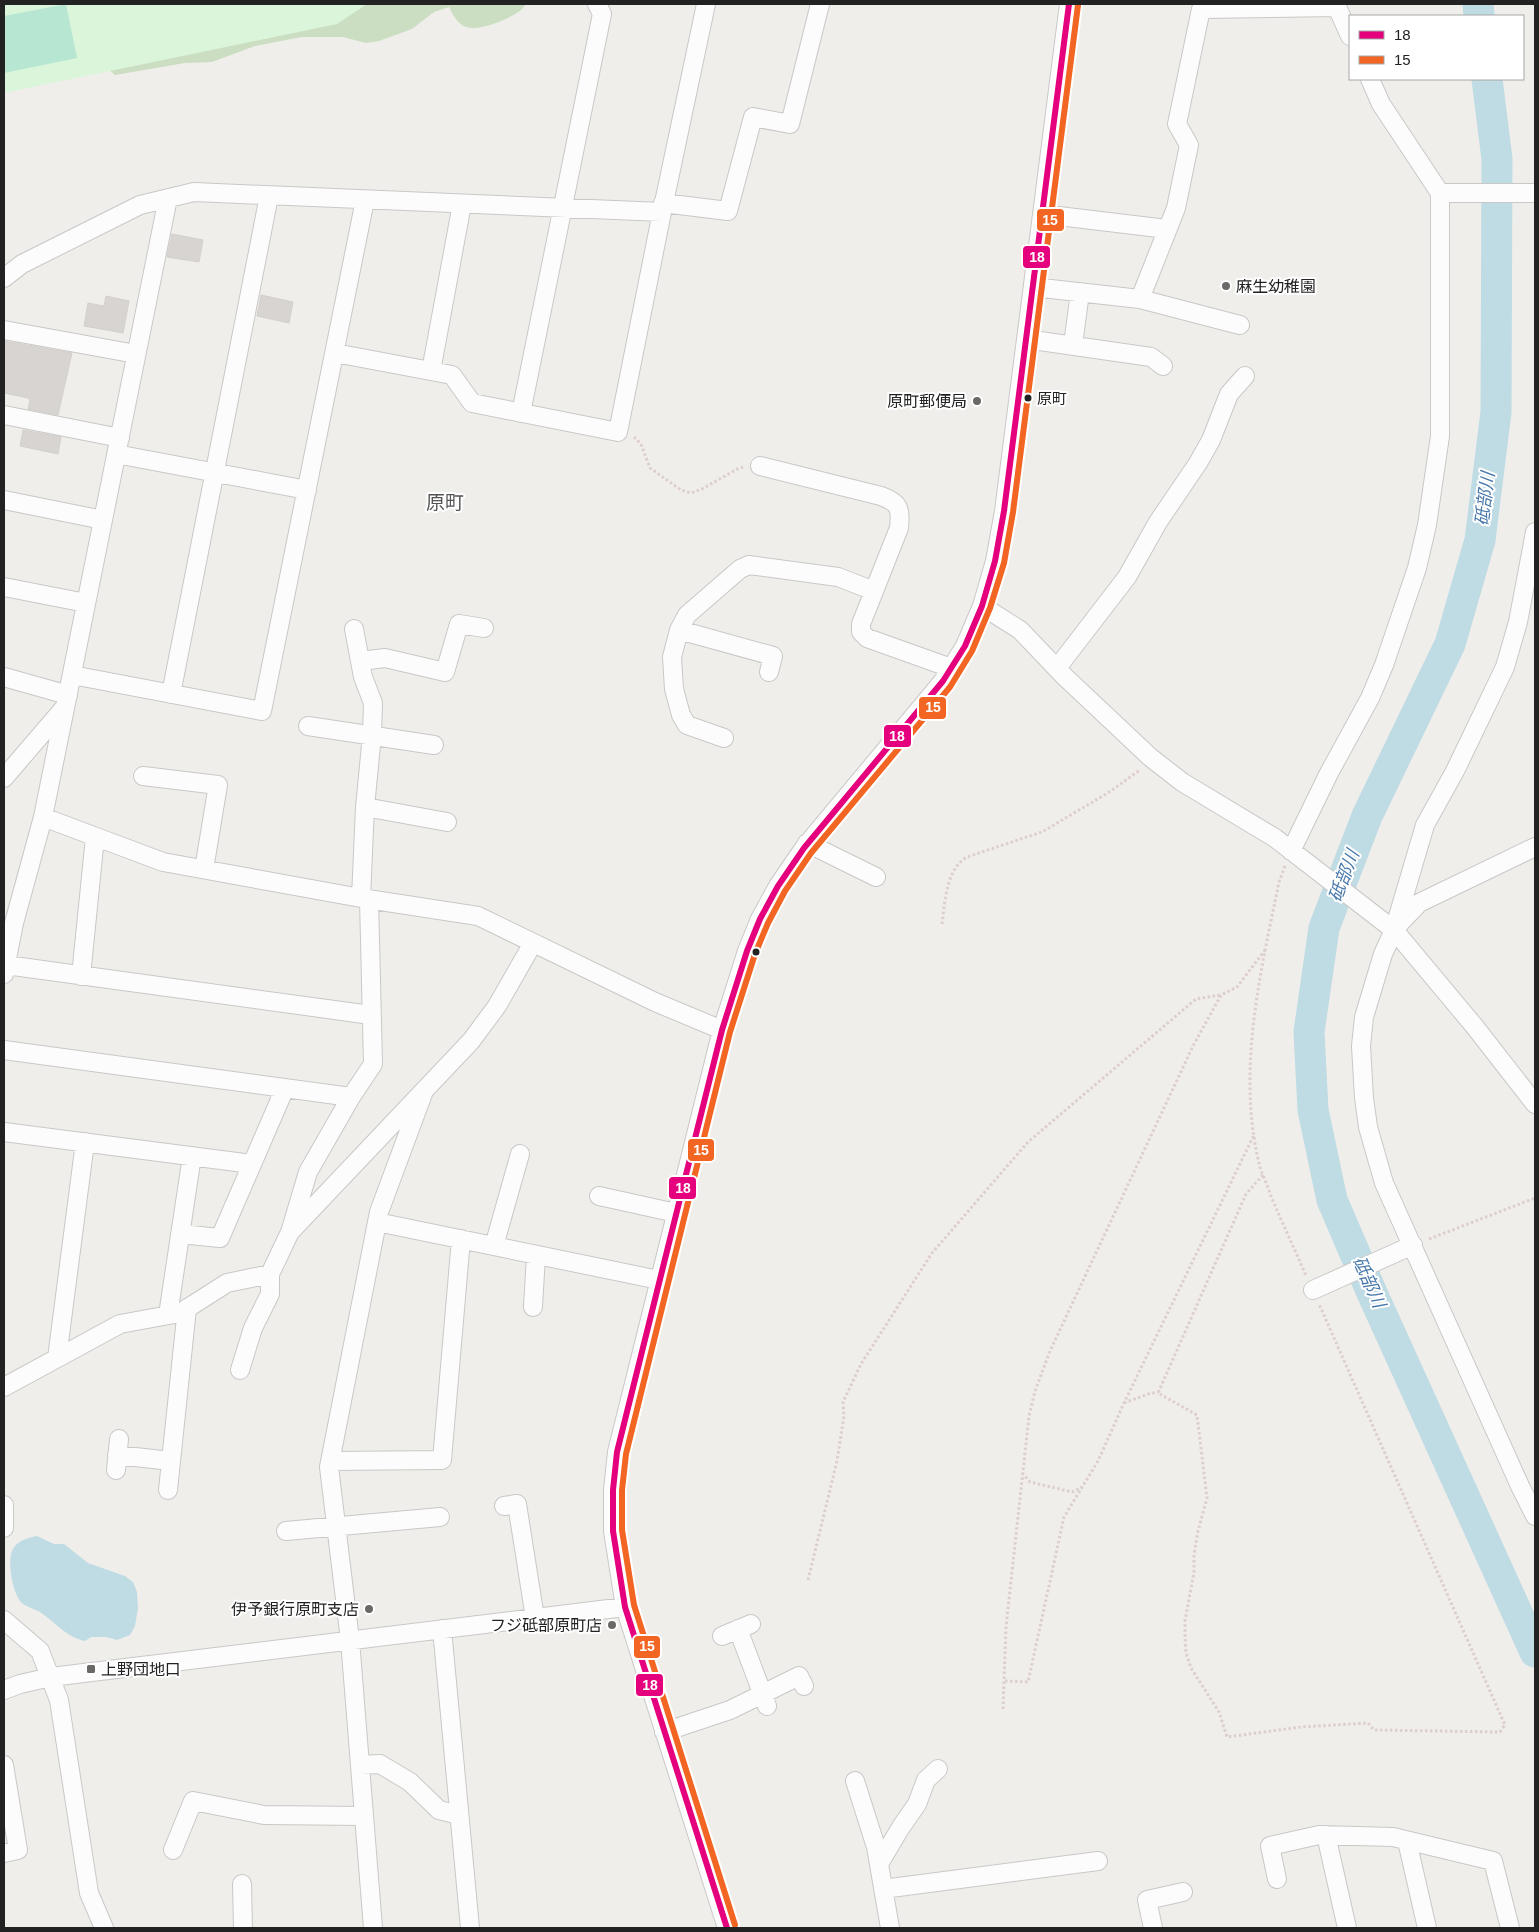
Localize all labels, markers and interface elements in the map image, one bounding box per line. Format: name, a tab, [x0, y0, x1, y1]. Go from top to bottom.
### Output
legend	[1349, 15, 1524, 80]
text: 18	[1394, 26, 1411, 43]
text: 15	[1394, 51, 1411, 68]
line badge: 15	[1036, 208, 1065, 232]
text: 15	[1042, 212, 1058, 228]
line badge: 18	[1022, 245, 1051, 269]
text: 18	[1029, 249, 1045, 265]
place label: 麻生幼稚園	[1236, 278, 1316, 295]
marker: 麻生幼稚園	[1220, 280, 1232, 292]
place label: 原町	[1037, 390, 1067, 407]
place label: 原町郵便局	[887, 393, 967, 410]
marker: 原町	[1023, 393, 1033, 403]
marker: 原町郵便局	[971, 395, 983, 407]
water label: 砥部川	[1472, 469, 1498, 527]
district label: 原町	[426, 492, 464, 513]
line badge: 15	[918, 696, 947, 720]
text: 15	[925, 699, 941, 715]
line badge: 18	[883, 724, 912, 748]
text: 18	[889, 728, 905, 744]
water label: 砥部川	[1325, 845, 1364, 905]
unlabelled marker	[751, 947, 761, 957]
line badge: 15	[687, 1138, 715, 1162]
text: 15	[693, 1142, 709, 1158]
line badge: 18	[668, 1176, 697, 1200]
text: 18	[675, 1180, 691, 1196]
water label: 砥部川	[1349, 1253, 1390, 1313]
place label: 伊予銀行原町支店	[231, 1601, 359, 1618]
marker: 伊予銀行原町支店	[363, 1603, 375, 1615]
place label: フジ砥部原町店	[490, 1617, 602, 1634]
marker: フジ砥部原町店	[606, 1619, 618, 1631]
line badge: 15	[633, 1635, 661, 1659]
text: 15	[639, 1638, 655, 1654]
place label: 上野団地口	[101, 1661, 181, 1678]
marker: 上野団地口	[85, 1663, 97, 1675]
line badge: 18	[635, 1673, 664, 1697]
text: 18	[642, 1677, 658, 1693]

